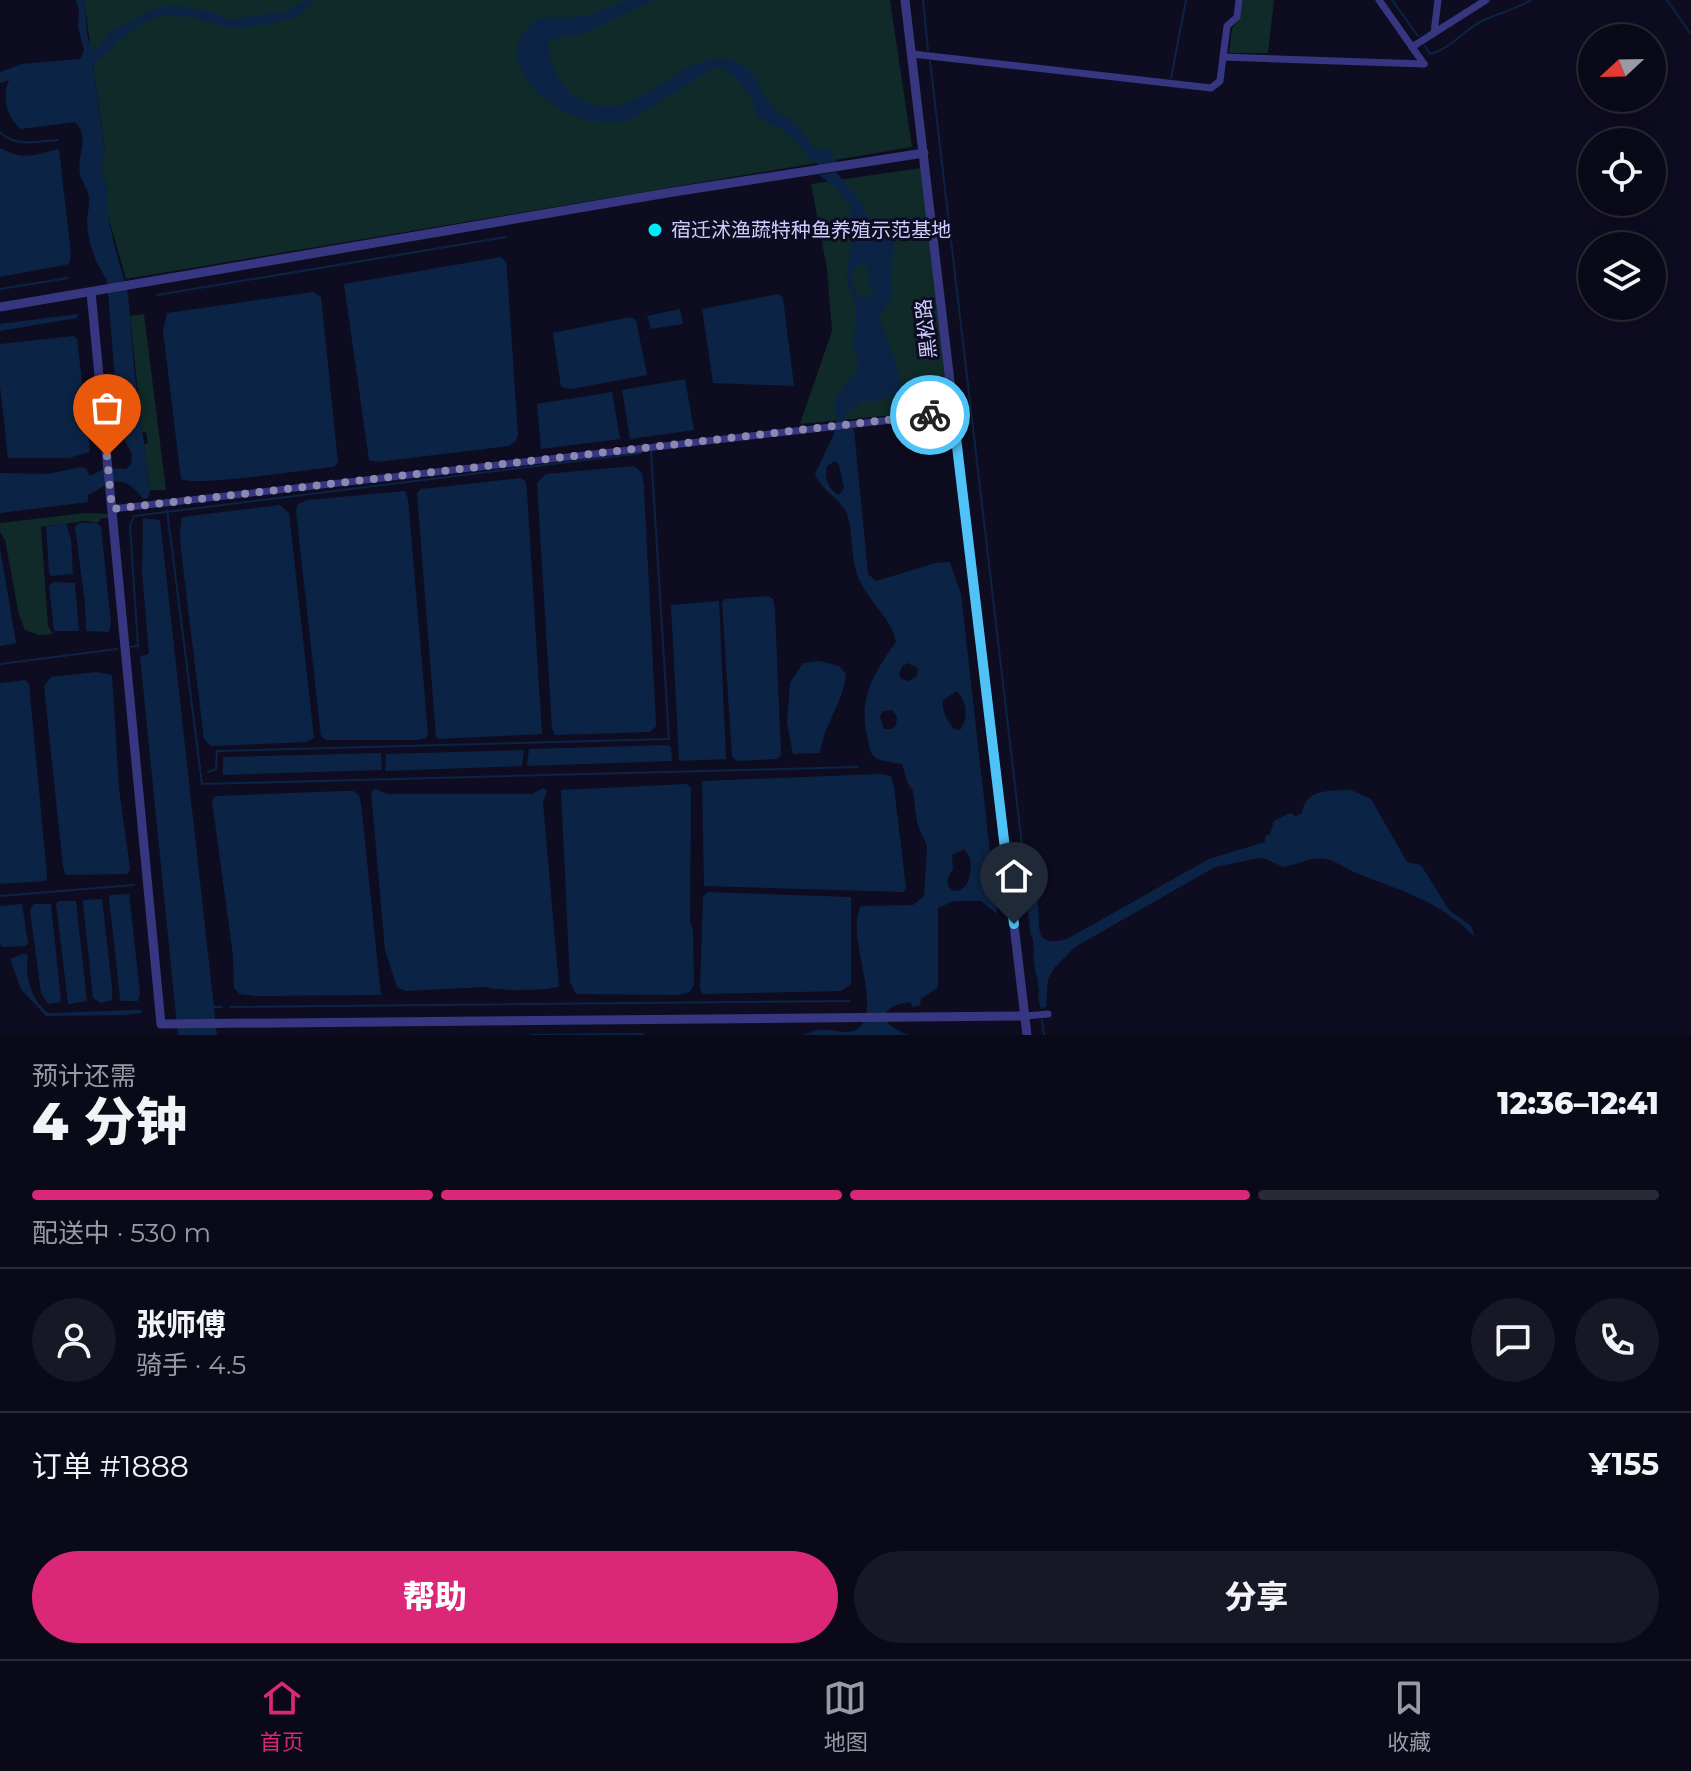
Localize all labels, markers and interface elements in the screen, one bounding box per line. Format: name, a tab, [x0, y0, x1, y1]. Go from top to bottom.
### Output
north arrow	[1578, 24, 1666, 112]
map controls	[1578, 24, 1666, 320]
button: locate	[1578, 128, 1666, 216]
place label: 宿迁沭渔蔬特种鱼养殖示范基地	[671, 218, 951, 242]
marker: 宿迁沭渔蔬特种鱼养殖示范基地	[646, 221, 664, 239]
button: layers	[1578, 232, 1666, 320]
street label: 黑松路	[911, 298, 941, 360]
pin	[73, 374, 141, 456]
courier	[890, 375, 970, 455]
icon: bag	[85, 386, 129, 430]
icon: bike	[908, 393, 952, 437]
pin	[980, 842, 1048, 924]
icon: home	[992, 854, 1036, 898]
text: 预计还需	[32, 1060, 136, 1092]
text: 12:36–12:41	[1497, 1085, 1659, 1122]
text: 4 分钟	[32, 1090, 188, 1153]
text: 配送中 · 530 m	[32, 1217, 211, 1249]
button: person	[32, 1298, 116, 1382]
button: chat	[1471, 1298, 1555, 1382]
button: phone	[1575, 1298, 1659, 1382]
text: 张师傅	[136, 1306, 226, 1343]
text: 骑手 · 4.5	[136, 1349, 246, 1381]
text: ¥155	[1589, 1446, 1659, 1483]
text: 订单 #1888	[32, 1448, 189, 1485]
button: 帮助	[32, 1551, 838, 1643]
button: 分享	[854, 1551, 1659, 1643]
tab: 首页	[260, 1676, 304, 1756]
tab: 地图	[823, 1676, 867, 1756]
tab: 收藏	[1387, 1676, 1431, 1756]

